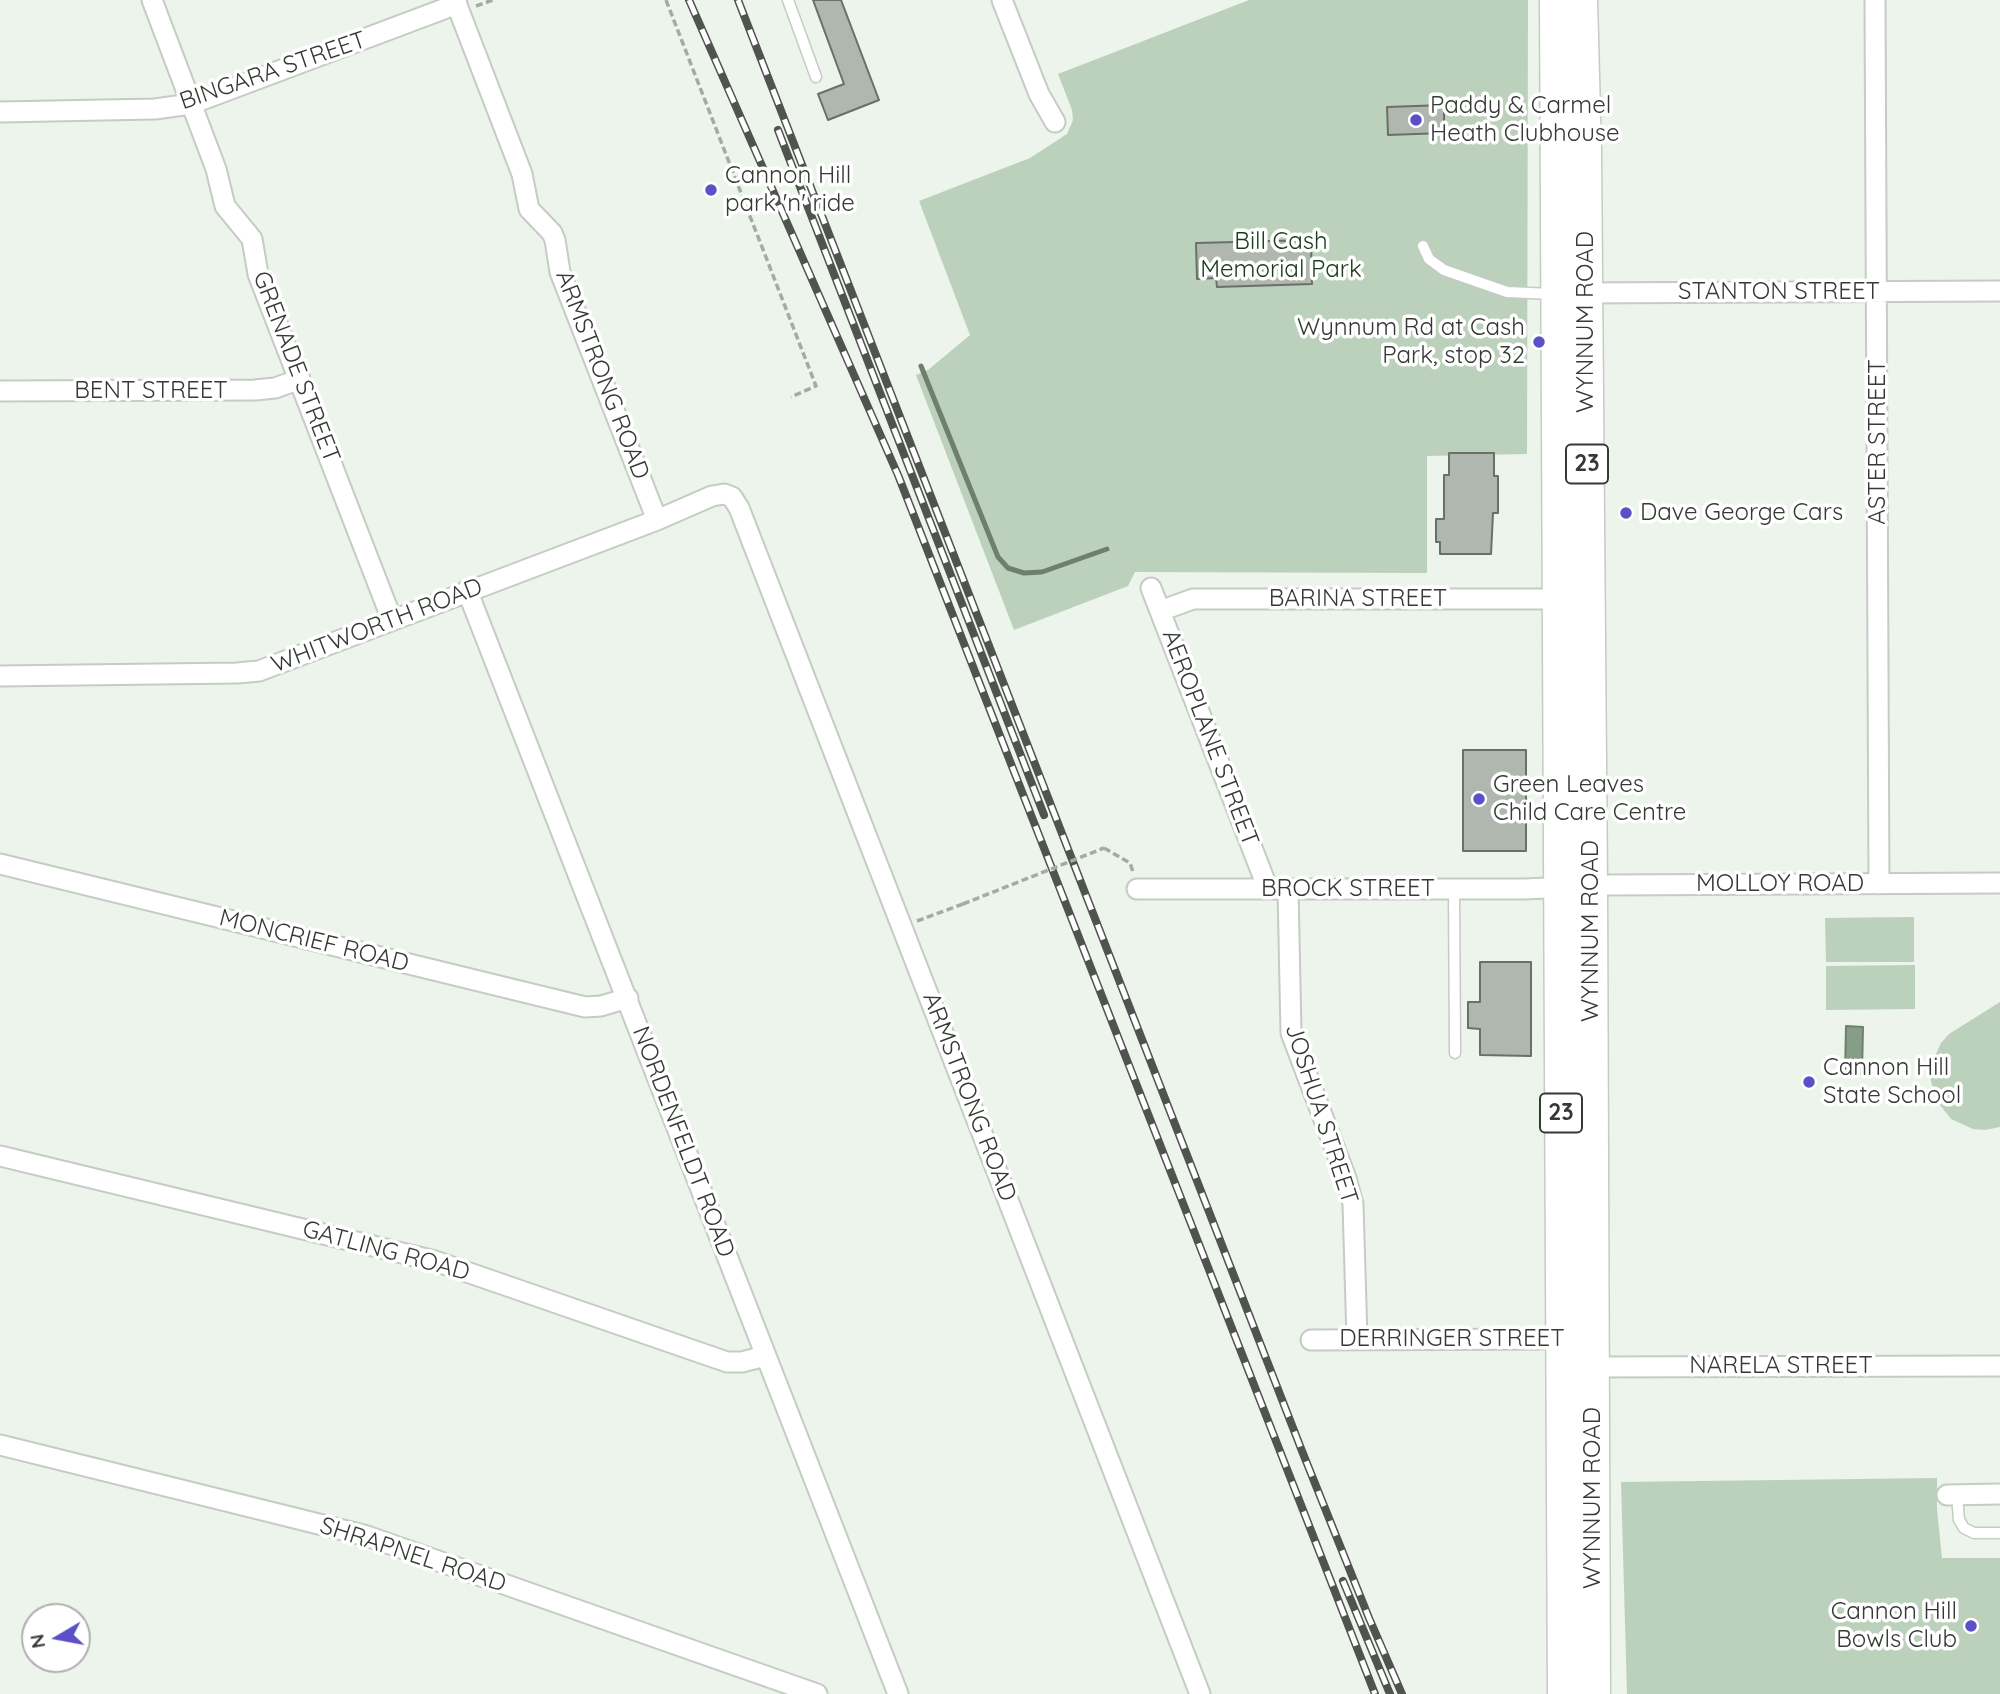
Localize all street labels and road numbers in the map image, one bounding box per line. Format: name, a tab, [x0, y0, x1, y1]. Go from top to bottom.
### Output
street label: BINGARA STREET	[176, 26, 370, 116]
street label: WYNNUM ROAD	[1572, 231, 1600, 413]
street label: GRENADE STREET	[246, 267, 346, 467]
street label: ARMSTRONG ROAD	[549, 267, 655, 483]
street label: STANTON STREET	[1678, 278, 1880, 306]
street label: ASTER STREET	[1864, 359, 1892, 525]
street label: BENT STREET	[74, 377, 228, 405]
road number: 23	[1566, 445, 1608, 484]
street label: WHITWORTH ROAD	[267, 572, 487, 680]
street label: BARINA STREET	[1269, 585, 1447, 613]
street label: AEROPLANE STREET	[1155, 626, 1265, 850]
street label: WYNNUM ROAD	[1577, 840, 1605, 1022]
street label: MOLLOY ROAD	[1696, 870, 1864, 898]
street label: BROCK STREET	[1261, 875, 1435, 903]
street label: MONCRIEF ROAD	[216, 904, 412, 978]
street label: ARMSTRONG ROAD	[916, 989, 1022, 1205]
street label: JOSHUA STREET	[1278, 1020, 1364, 1208]
street label: NORDENFELDT ROAD	[626, 1022, 740, 1262]
road number: 23	[1540, 1094, 1582, 1132]
street label: GATLING ROAD	[299, 1215, 473, 1287]
street label: DERRINGER STREET	[1339, 1325, 1565, 1353]
street label: NARELA STREET	[1689, 1352, 1873, 1380]
street label: WYNNUM ROAD	[1579, 1407, 1607, 1589]
street label: SHRAPNEL ROAD	[316, 1511, 510, 1599]

